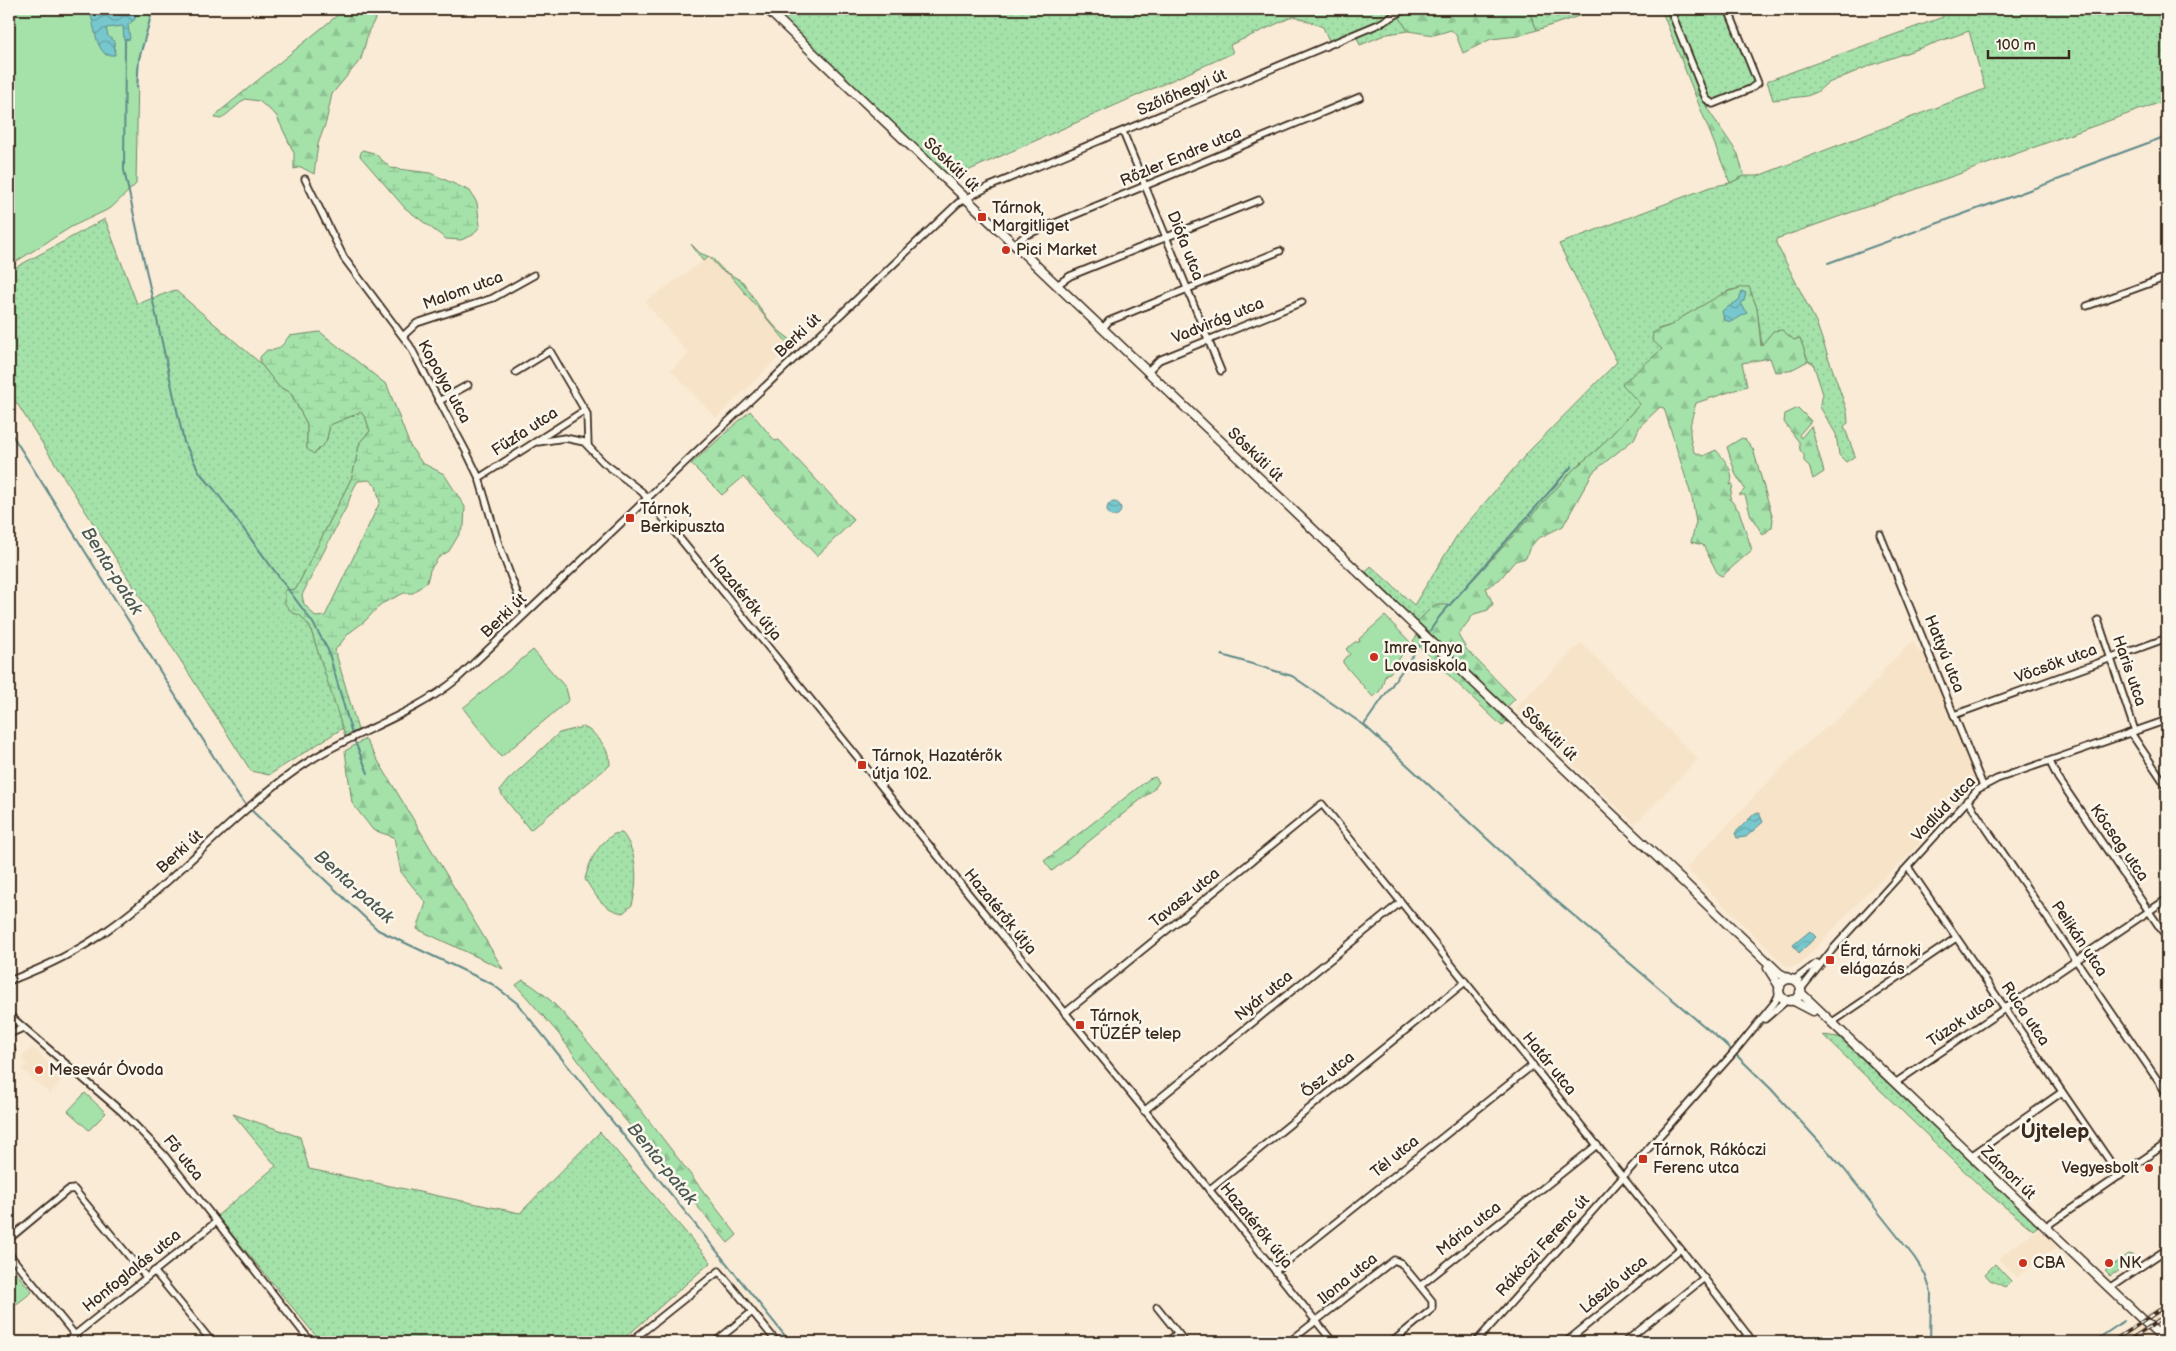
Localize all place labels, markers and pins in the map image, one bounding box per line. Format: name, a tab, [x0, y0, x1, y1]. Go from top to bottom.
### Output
place label: Tárnok, Margitliget	[992, 199, 1069, 236]
marker: Tárnok, Margitliget	[976, 211, 988, 223]
place label: Pici Market	[1016, 241, 1097, 260]
marker: Pici Market	[1000, 244, 1012, 256]
place label: Tárnok, Berkipuszta	[640, 500, 725, 537]
marker: Tárnok, Berkipuszta	[624, 512, 636, 524]
place label: Imre Tanya Lovasiskola	[1384, 639, 1467, 676]
marker: Imre Tanya Lovasiskola	[1368, 651, 1380, 663]
place label: Tárnok, Hazatérők útja 102.	[872, 747, 1002, 784]
marker: Tárnok, Hazatérők útja 102.	[856, 759, 868, 771]
place label: Érd, tárnoki elágazás	[1840, 940, 1921, 979]
marker: Érd, tárnoki elágazás	[1824, 954, 1836, 966]
place label: Tárnok, TÜZÉP telep	[1090, 1007, 1181, 1044]
marker: Tárnok, TÜZÉP telep	[1074, 1019, 1086, 1031]
place label: Mesevár Óvoda	[49, 1059, 164, 1080]
marker: Mesevár Óvoda	[33, 1064, 45, 1076]
place label: Tárnok, Rákóczi Ferenc utca	[1653, 1141, 1766, 1178]
marker: Tárnok, Rákóczi Ferenc utca	[1637, 1153, 1649, 1165]
place label: Vegyesbolt	[2061, 1159, 2139, 1178]
marker: Vegyesbolt	[2143, 1162, 2155, 1174]
place label: CBA	[2033, 1254, 2065, 1273]
place label: NK	[2119, 1254, 2142, 1273]
marker: CBA	[2017, 1257, 2029, 1269]
marker: NK	[2103, 1257, 2115, 1269]

